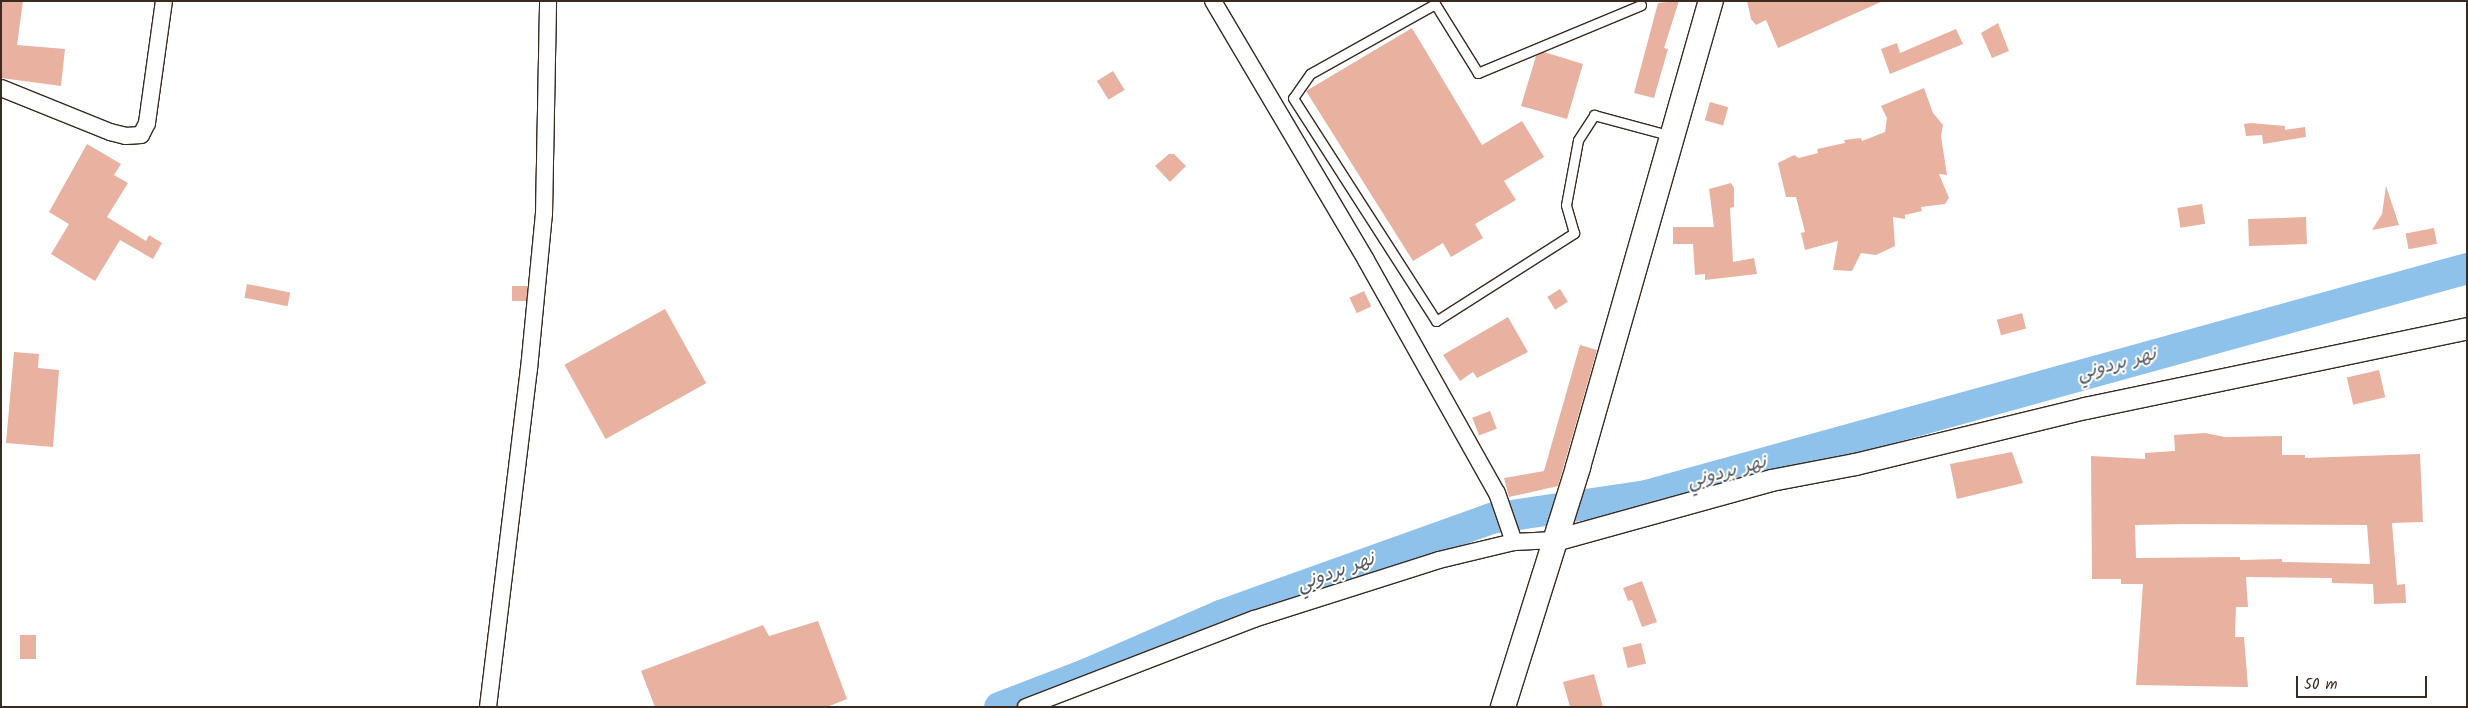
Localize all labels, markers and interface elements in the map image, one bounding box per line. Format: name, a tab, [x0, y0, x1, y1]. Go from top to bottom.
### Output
water label: نهر بردوني	[2075, 344, 2159, 386]
water label: نهر بردوني	[1685, 452, 1769, 494]
water label: نهر بردوني	[1294, 548, 1378, 598]
scale bar	[2298, 666, 2429, 698]
text: 50 m	[2304, 673, 2338, 697]

